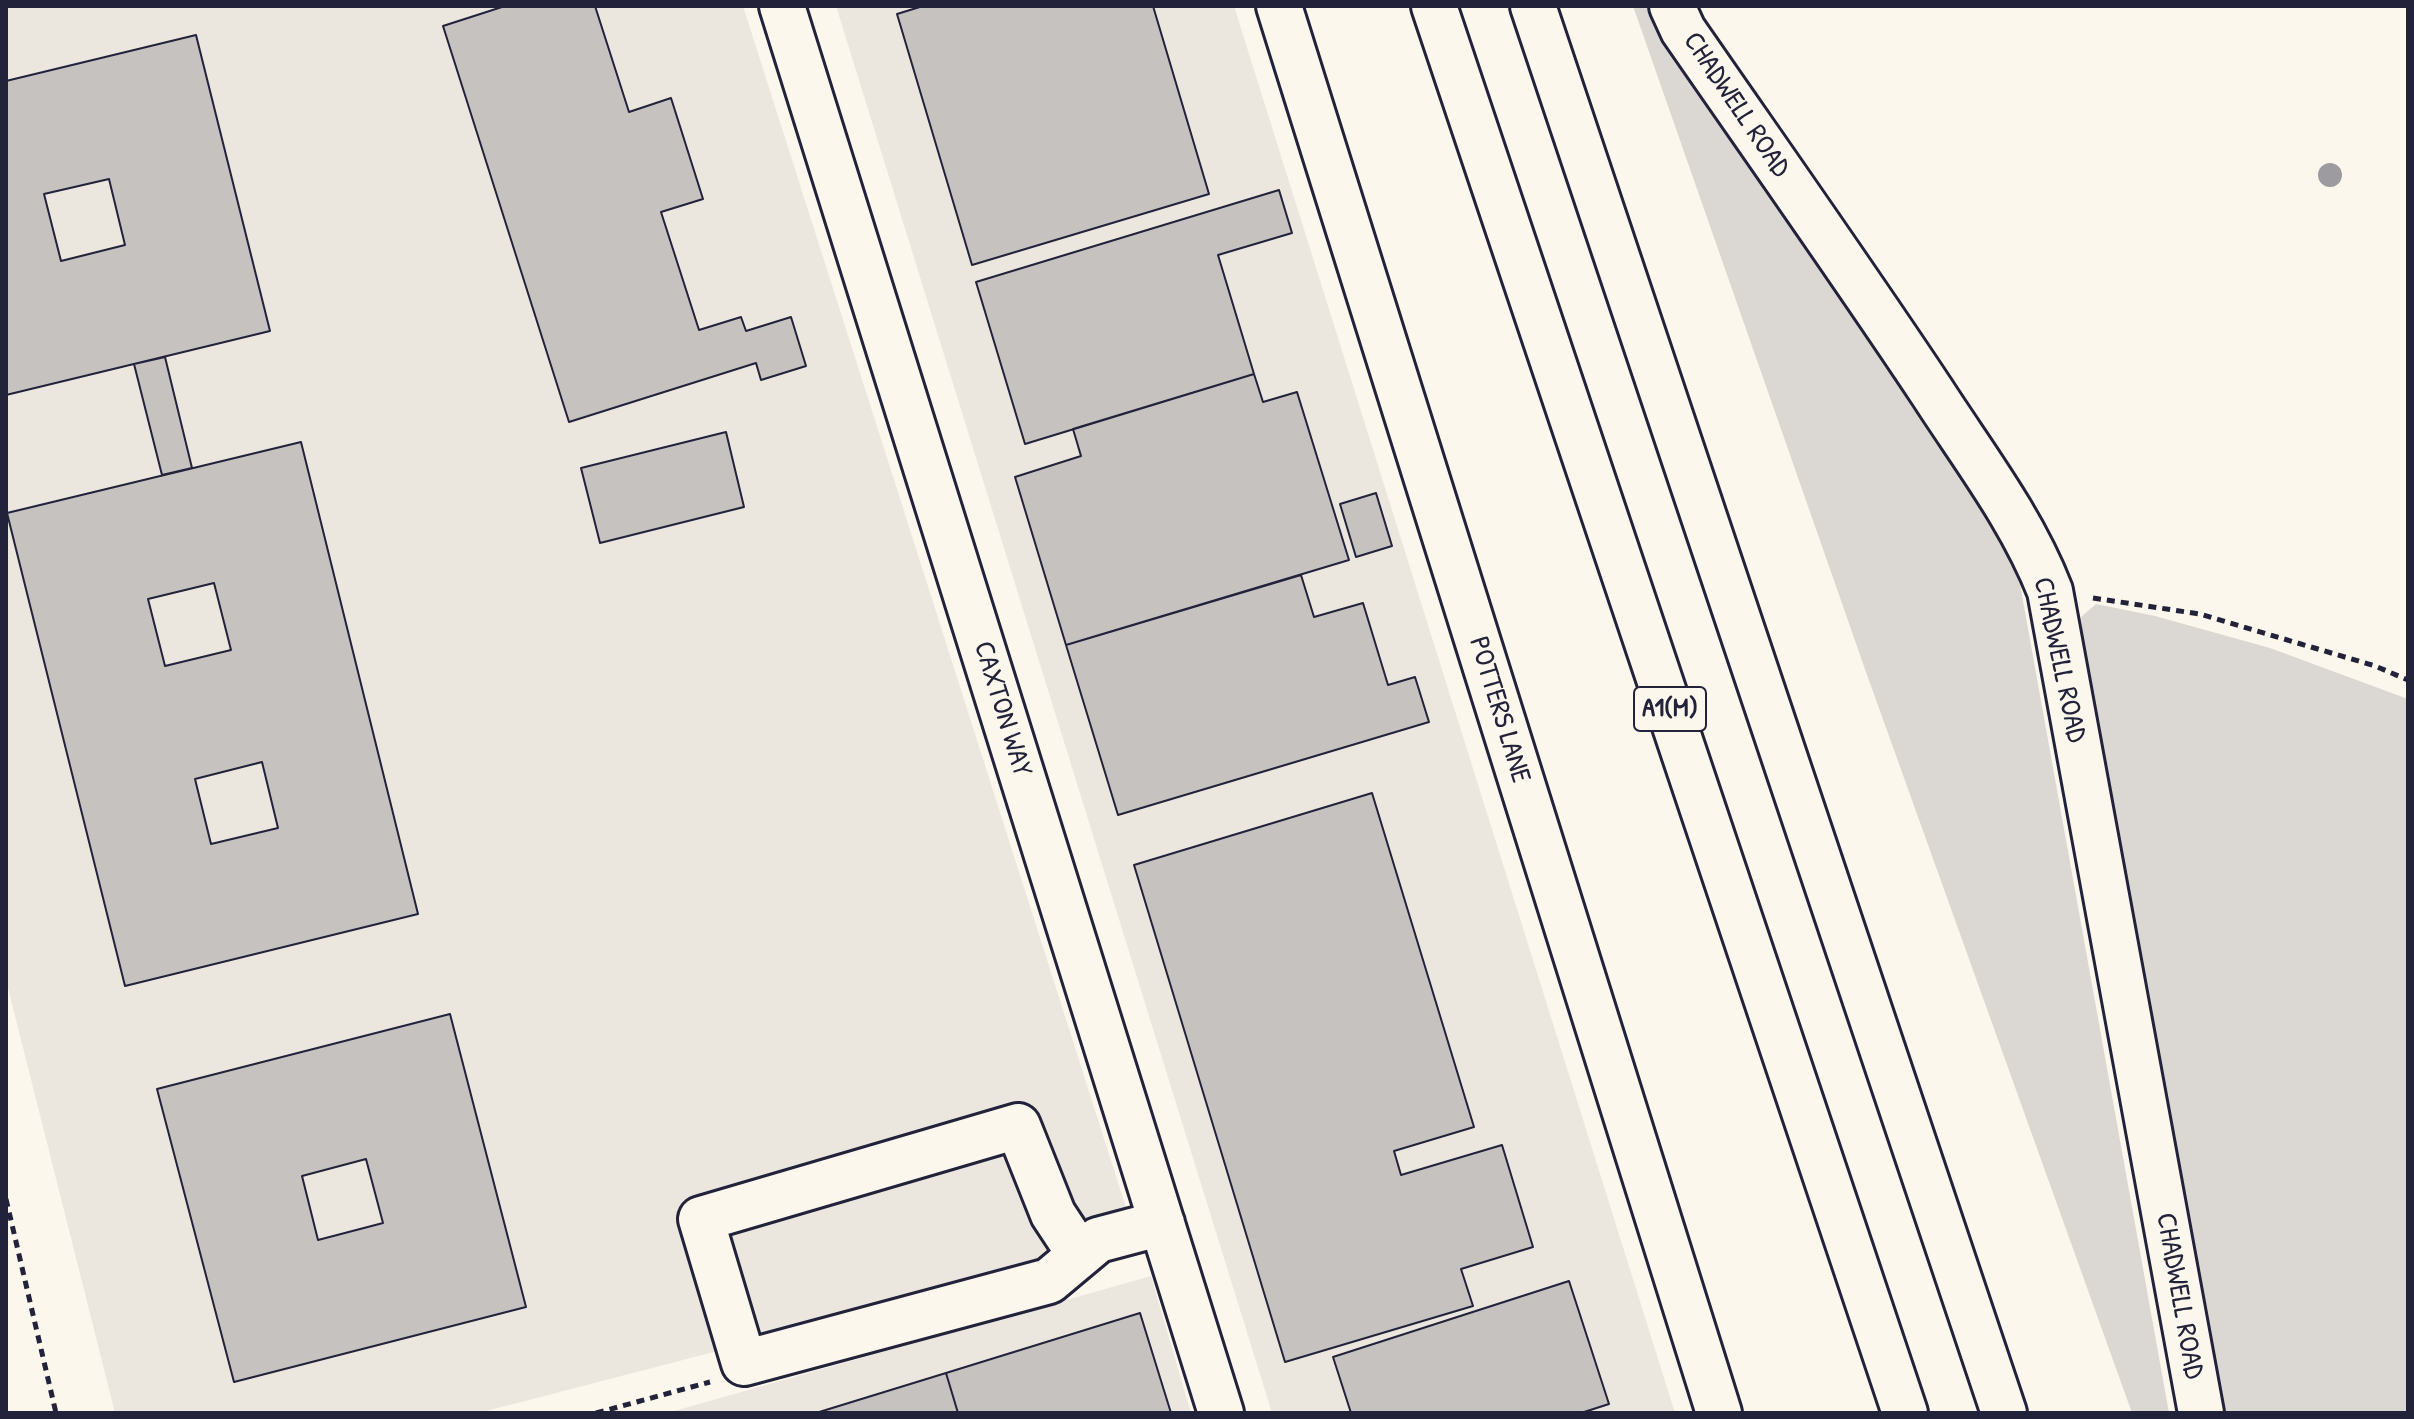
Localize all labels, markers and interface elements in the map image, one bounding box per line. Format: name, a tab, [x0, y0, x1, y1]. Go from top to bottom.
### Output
street label: CHADWELL ROAD	[1675, 26, 1797, 184]
street label: CHADWELL ROAD	[2025, 575, 2093, 745]
street label: POTTERS LANE	[1461, 633, 1537, 787]
street label: CAXTON WAY	[966, 638, 1038, 780]
road number: A1(M)	[1634, 687, 1706, 731]
street label: CHADWELL ROAD	[2148, 1211, 2210, 1381]

